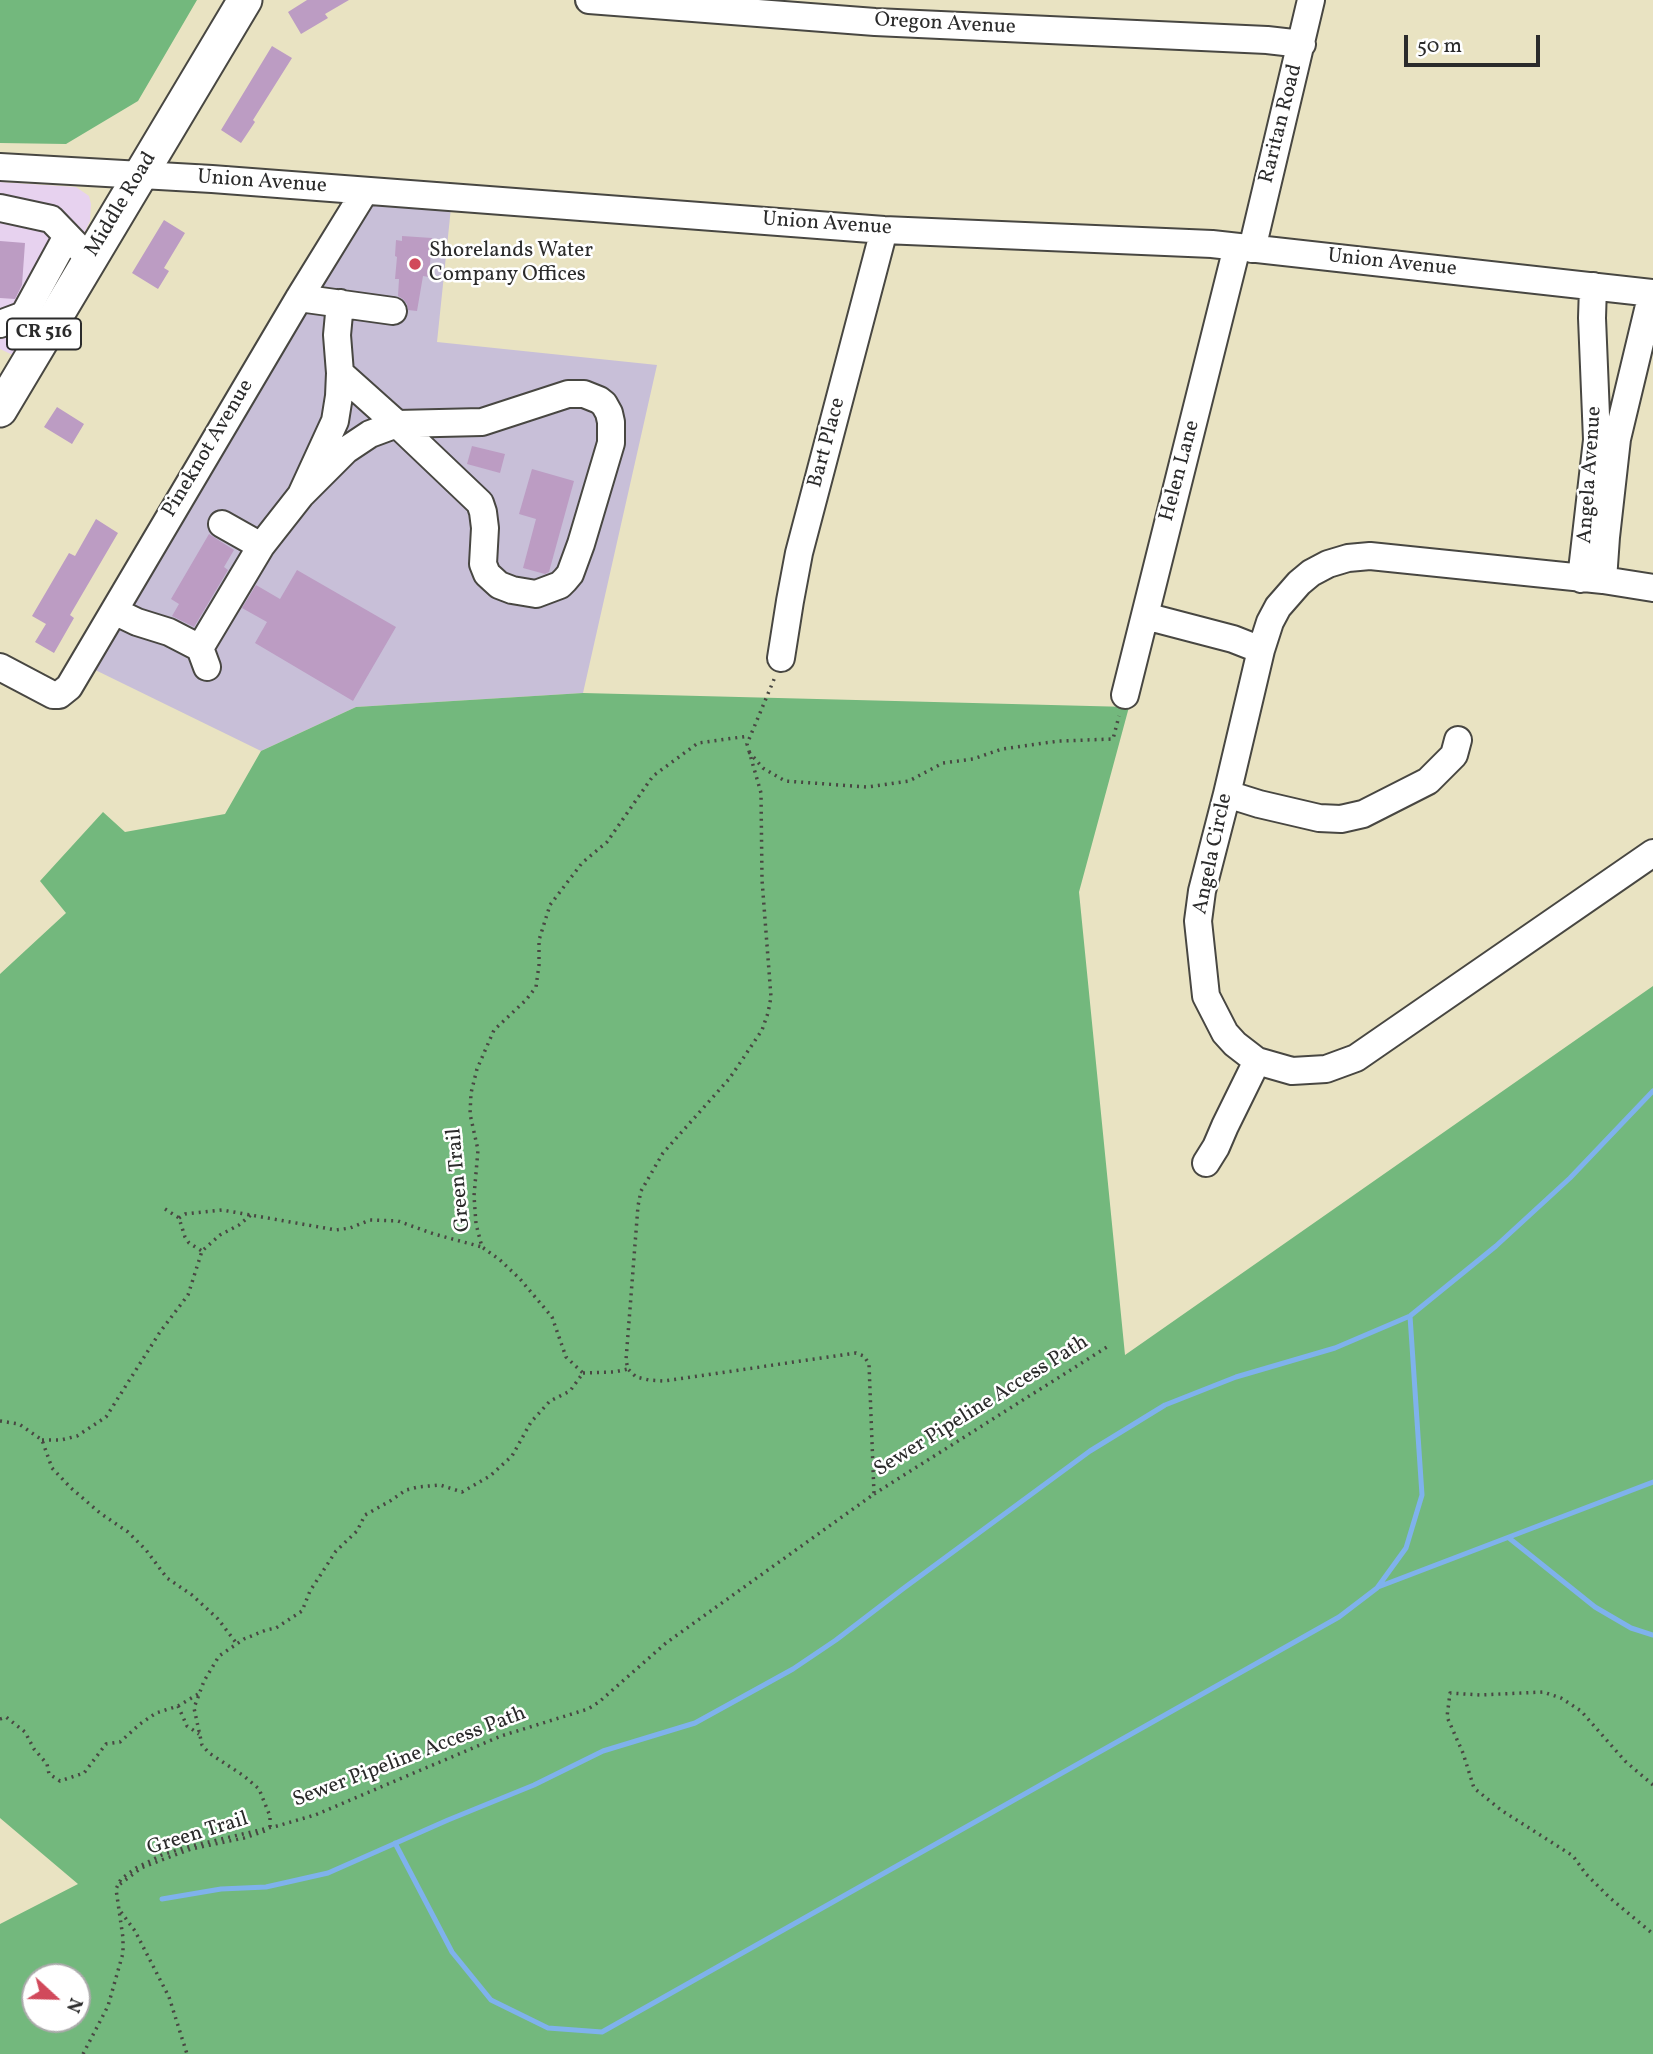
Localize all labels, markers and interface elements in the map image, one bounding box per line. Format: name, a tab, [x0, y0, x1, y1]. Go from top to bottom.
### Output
street label: Oregon Avenue	[874, 9, 1016, 41]
scale bar	[1408, 21, 1544, 65]
text: 50 m	[1417, 32, 1462, 61]
street label: Raritan Road	[1255, 62, 1309, 186]
street label: Middle Road	[81, 148, 163, 262]
street label: Union Avenue	[196, 166, 328, 200]
street label: Union Avenue	[761, 208, 893, 242]
place label: Shorelands Water Company Offices	[429, 239, 593, 289]
street label: Union Avenue	[1326, 245, 1458, 283]
marker: Shorelands Water Company Offices	[407, 256, 423, 272]
road number: CR 516	[7, 318, 81, 350]
street label: Pineknot Avenue	[158, 375, 260, 523]
street label: Bart Place	[804, 395, 852, 491]
street label: Angela Avenue	[1574, 405, 1608, 545]
street label: Helen Lane	[1155, 418, 1207, 524]
street label: Angela Circle	[1189, 791, 1239, 917]
street label: Green Trail	[443, 1127, 477, 1233]
street label: Sewer Pipeline Access Path	[870, 1331, 1094, 1483]
street label: Sewer Pipeline Access Path	[290, 1702, 530, 1814]
street label: Green Trail	[145, 1808, 251, 1862]
north arrow	[21, 1963, 91, 2033]
text: N	[59, 1994, 88, 2016]

